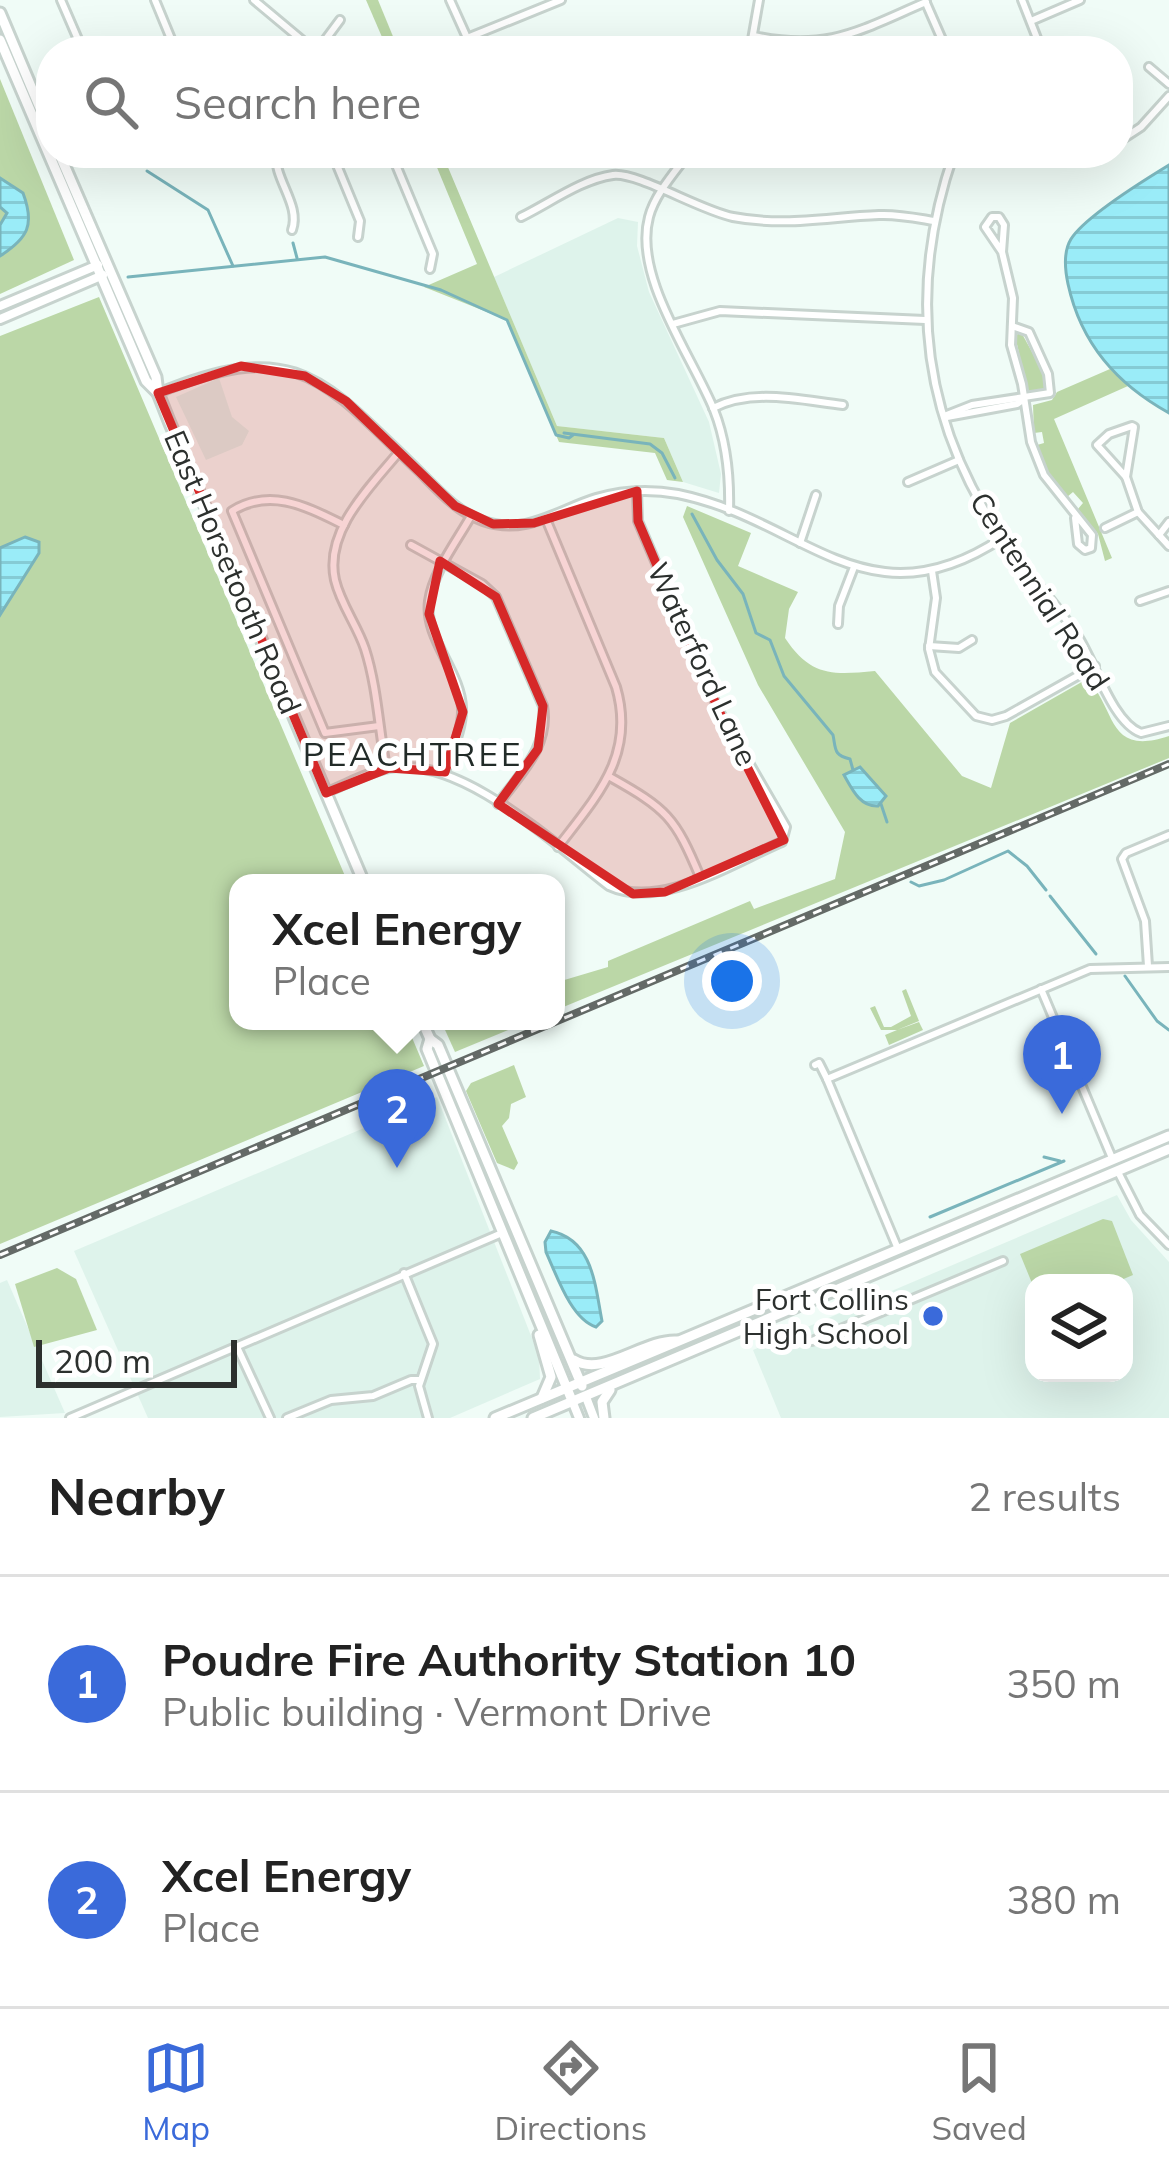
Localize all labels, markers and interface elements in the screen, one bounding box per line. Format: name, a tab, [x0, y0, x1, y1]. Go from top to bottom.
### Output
search box	[36, 36, 1133, 168]
icon: search	[78, 69, 144, 135]
text: Search here	[174, 74, 421, 130]
street label: East Horsetooth Road	[156, 424, 310, 720]
street label: Centennial Road	[962, 485, 1118, 697]
street label: Waterford Lane	[639, 556, 767, 772]
district label: PEACHTREE	[303, 733, 523, 774]
popup	[229, 874, 565, 1030]
text: Xcel Energy	[272, 900, 522, 956]
your location	[702, 951, 762, 1011]
text: Place	[272, 956, 371, 1005]
pin: 1	[1023, 1015, 1101, 1114]
pin: 2	[358, 1069, 436, 1168]
map controls	[1025, 1274, 1133, 1382]
button: layers	[1025, 1274, 1133, 1382]
place label: Fort Collins High School	[743, 1280, 909, 1352]
marker: Fort Collins High School	[920, 1303, 946, 1329]
scale bar	[36, 1334, 237, 1387]
text: 200 m	[54, 1340, 151, 1381]
text: Nearby	[48, 1464, 225, 1528]
text: 2 results	[968, 1472, 1121, 1521]
text: Poudre Fire Authority Station 10	[162, 1631, 856, 1687]
text: 1	[75, 1659, 99, 1708]
text: 350 m	[1006, 1659, 1121, 1708]
text: Public building · Vermont Drive	[162, 1687, 712, 1736]
text: Xcel Energy	[162, 1847, 411, 1903]
text: 2	[75, 1875, 99, 1924]
text: 380 m	[1006, 1875, 1121, 1924]
text: Place	[162, 1903, 260, 1952]
tab: Map	[142, 2035, 210, 2148]
tab: Directions	[495, 2035, 647, 2148]
tab: Saved	[932, 2035, 1027, 2148]

